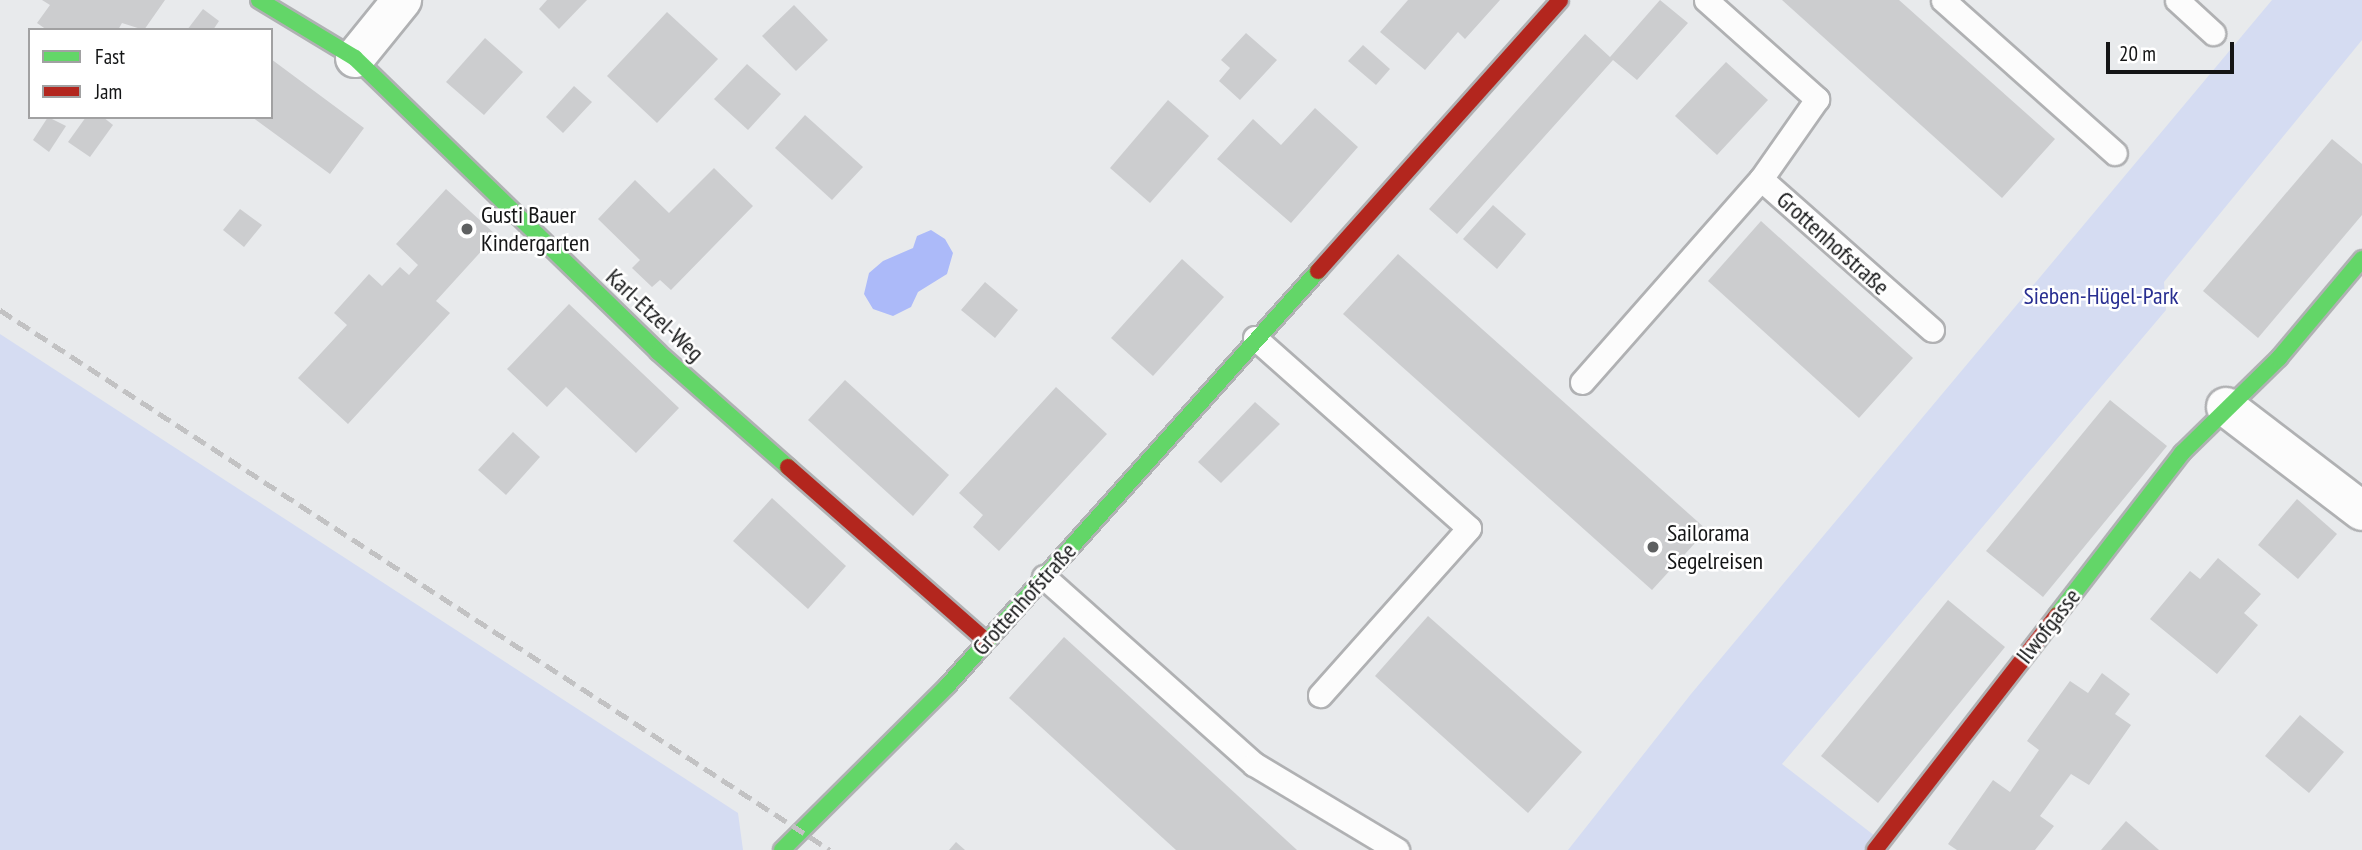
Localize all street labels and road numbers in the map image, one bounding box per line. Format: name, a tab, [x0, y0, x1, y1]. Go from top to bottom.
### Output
street label: Grottenhofstraße	[1771, 185, 1895, 301]
street label: Karl-Etzel-Weg	[600, 263, 710, 367]
street label: Grottenhofstraße	[966, 537, 1082, 661]
street label: Ilwofgasse	[2010, 583, 2086, 669]

